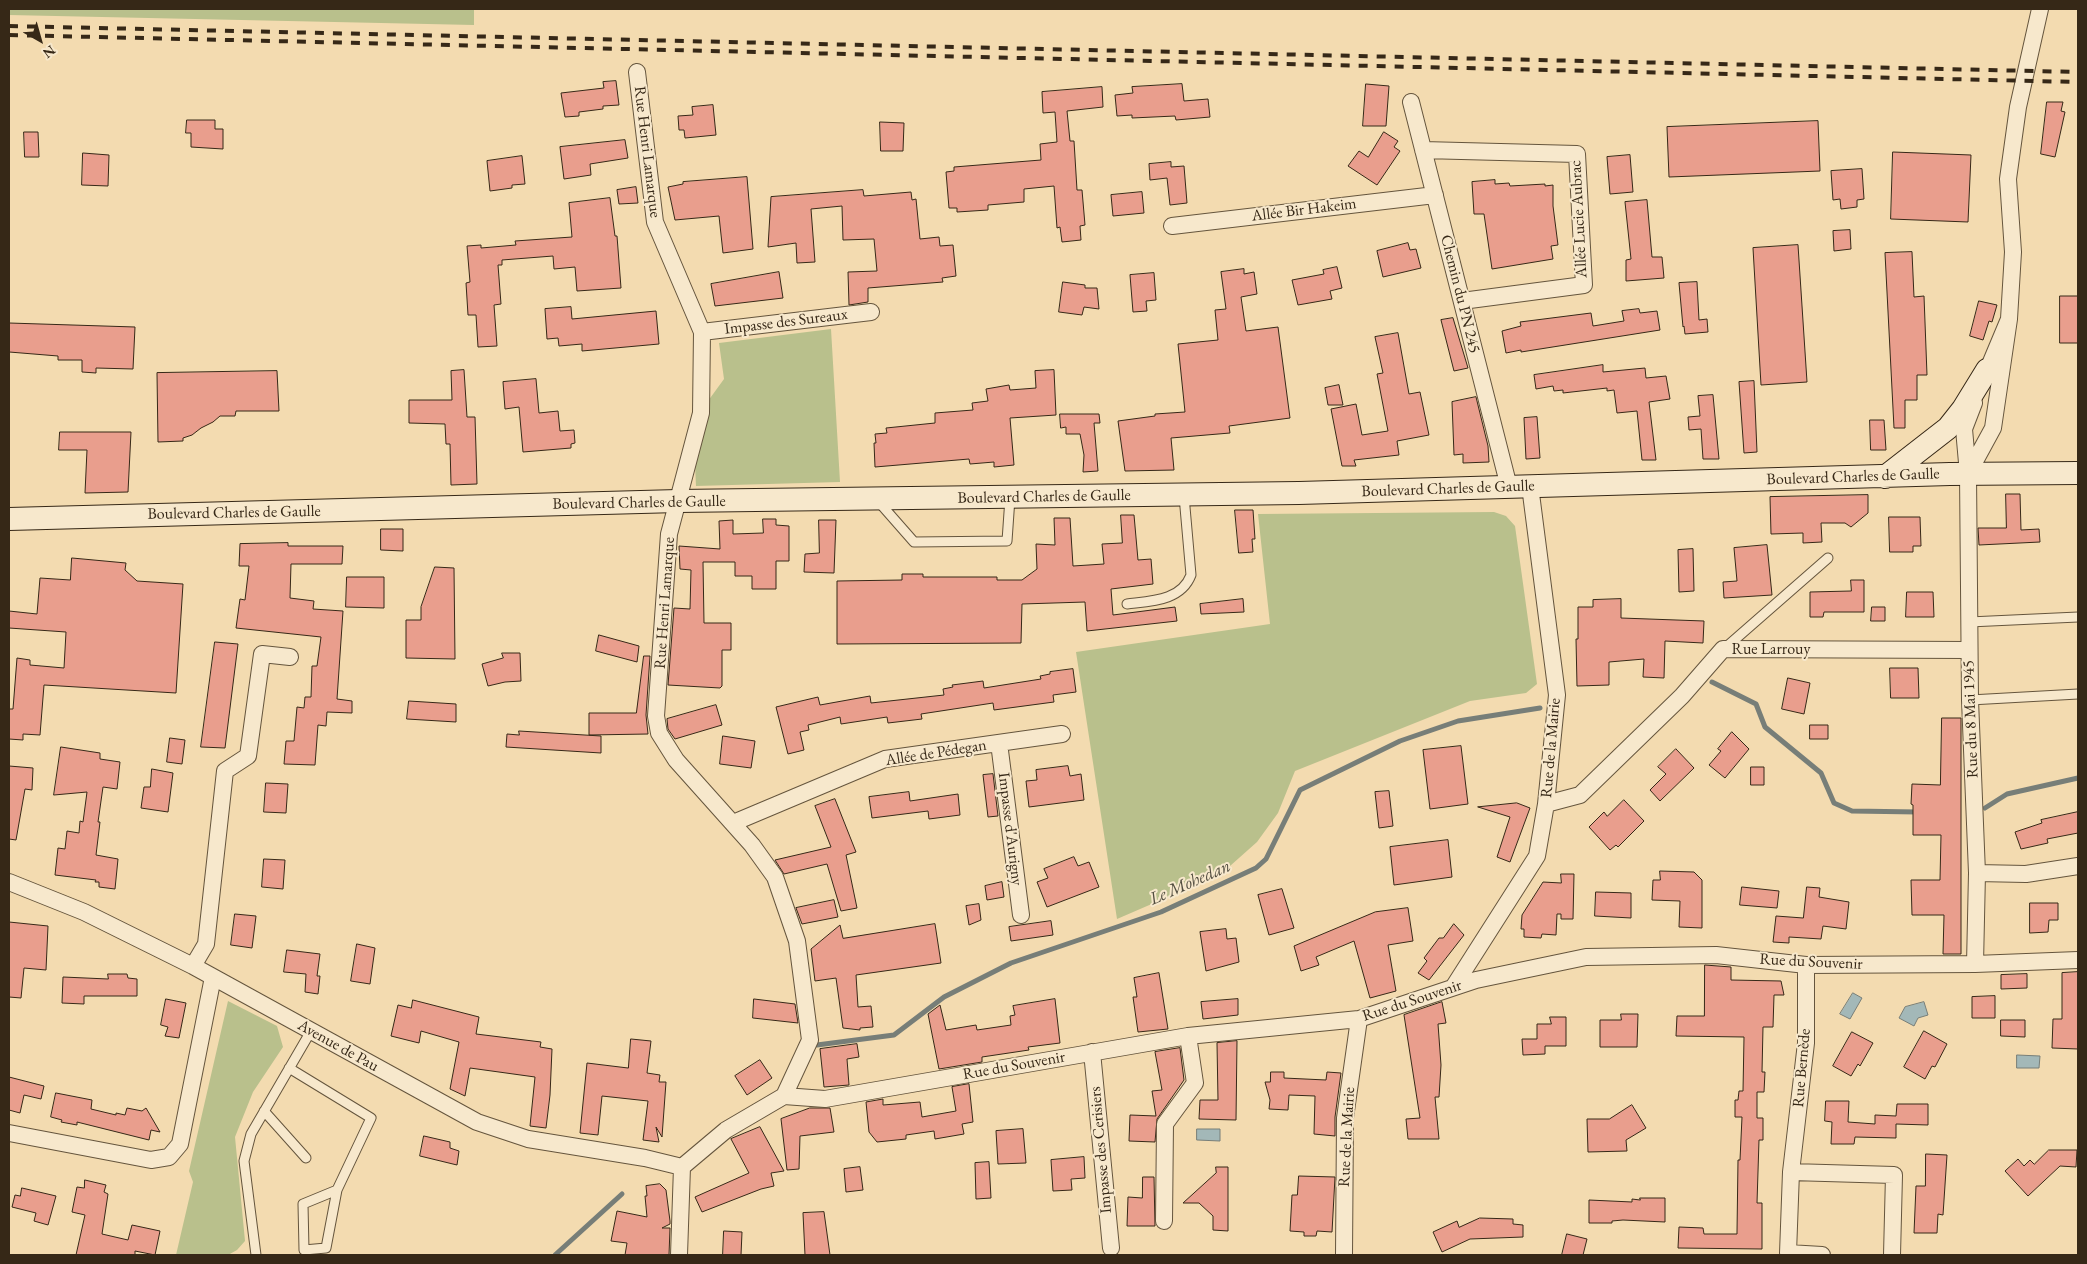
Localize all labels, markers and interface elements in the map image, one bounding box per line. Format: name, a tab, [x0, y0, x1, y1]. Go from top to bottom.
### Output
north arrow	[15, 15, 65, 65]
text: N	[39, 41, 59, 62]
street label: Rue Henri Lamarque	[629, 85, 665, 219]
street label: Allée Lucie Aubrac	[1566, 160, 1592, 278]
street label: Allée Bir Hakeim	[1250, 194, 1358, 226]
street label: Chemin du PN 245	[1436, 233, 1484, 355]
street label: Impasse des Sureaux	[723, 305, 849, 339]
street label: Boulevard Charles de Gaulle	[1766, 464, 1940, 490]
street label: Boulevard Charles de Gaulle	[1361, 476, 1535, 502]
street label: Boulevard Charles de Gaulle	[957, 486, 1131, 508]
street label: Boulevard Charles de Gaulle	[552, 492, 726, 514]
street label: Boulevard Charles de Gaulle	[147, 502, 321, 524]
street label: Rue Henri Lamarque	[651, 536, 679, 670]
street label: Rue Larrouy	[1731, 640, 1811, 660]
street label: Rue du 8 Mai 1945	[1959, 660, 1983, 778]
street label: Rue de la Mairie	[1537, 697, 1565, 799]
street label: Allée de Pédegan	[884, 736, 988, 770]
street label: Impasse d'Aurigny	[994, 771, 1026, 887]
water label: Le Mohedan	[1146, 855, 1234, 911]
street label: Rue du Souvenir	[1759, 950, 1863, 974]
street label: Rue du Souvenir	[1360, 976, 1464, 1026]
street label: Avenue de Pau	[294, 1016, 382, 1076]
street label: Rue Bernède	[1789, 1028, 1815, 1108]
street label: Rue du Souvenir	[961, 1048, 1067, 1084]
street label: Impasse des Cerisiers	[1086, 1086, 1116, 1214]
street label: Rue de la Mairie	[1335, 1086, 1359, 1188]

